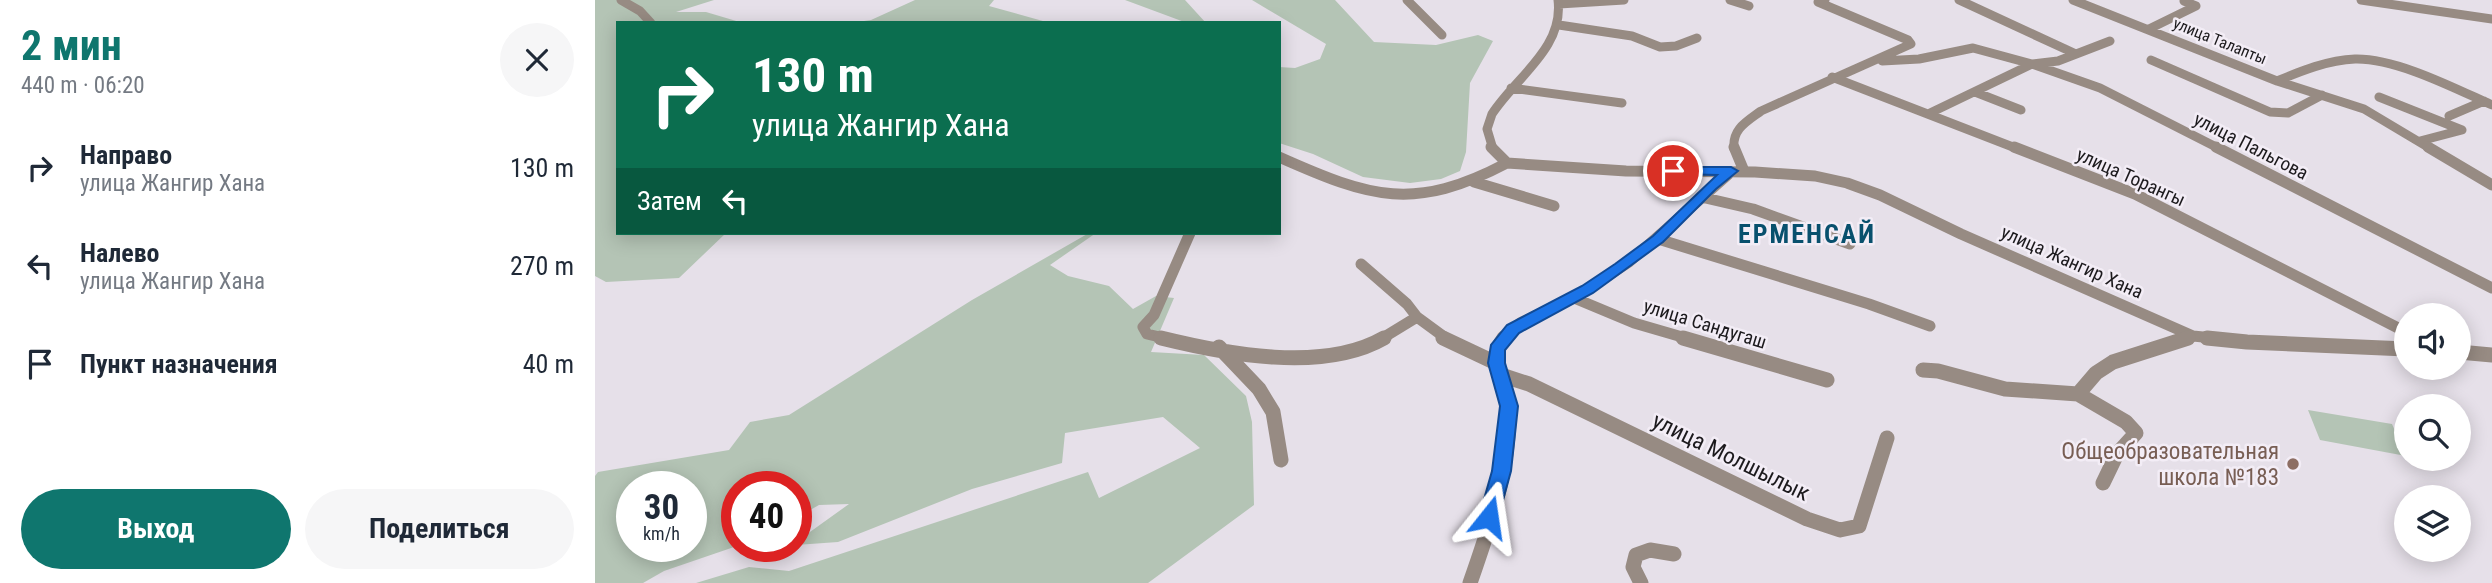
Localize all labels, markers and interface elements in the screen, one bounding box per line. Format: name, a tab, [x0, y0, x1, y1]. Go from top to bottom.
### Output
street label: улица Талапты	[2171, 14, 2269, 68]
text: 2 мин	[21, 21, 122, 70]
button: close	[500, 23, 574, 97]
text: 130 m	[752, 47, 874, 104]
icon: right	[637, 49, 728, 140]
text: 440 m · 06:20	[21, 72, 145, 99]
text: улица Жангир Хана	[752, 106, 1010, 144]
street label: улица Пальгова	[2190, 107, 2312, 185]
text: Направо	[80, 140, 172, 170]
pin	[1643, 141, 1703, 201]
street label: улица Торангы	[2073, 143, 2189, 211]
icon: right	[21, 149, 59, 187]
icon: arrive	[1654, 152, 1692, 190]
text: 130 m	[510, 153, 574, 183]
text: улица Жангир Хана	[80, 170, 265, 197]
icon: left	[716, 182, 754, 220]
text: Затем	[637, 186, 702, 216]
district label: ЕРМЕНСАЙ	[1738, 219, 1876, 249]
street label: улица Жангир Хана	[1997, 220, 2147, 304]
text: Налево	[80, 238, 160, 268]
icon: left	[21, 247, 59, 285]
text: 270 m	[510, 251, 574, 281]
text: улица Жангир Хана	[80, 268, 265, 295]
street label: улица Сандугаш	[1641, 294, 1769, 354]
map controls	[2394, 303, 2471, 562]
button: sound	[2394, 303, 2471, 380]
icon: arrive	[21, 345, 59, 383]
text: Пункт назначения	[80, 349, 278, 379]
text: 40 m	[523, 349, 574, 379]
button: search	[2394, 394, 2471, 471]
street label: улица Молшылык	[1648, 407, 1814, 507]
place label: Общеобразовательная школа №183	[2061, 438, 2279, 491]
marker: Общеобразовательная школа №183	[2285, 456, 2301, 472]
speed limit sign: 40	[721, 471, 812, 562]
position arrow	[1452, 480, 1526, 554]
button: layers	[2394, 485, 2471, 562]
text: 30	[644, 487, 679, 528]
button: Выход	[21, 489, 291, 569]
button: Поделиться	[305, 489, 574, 569]
text: km/h	[643, 523, 680, 544]

